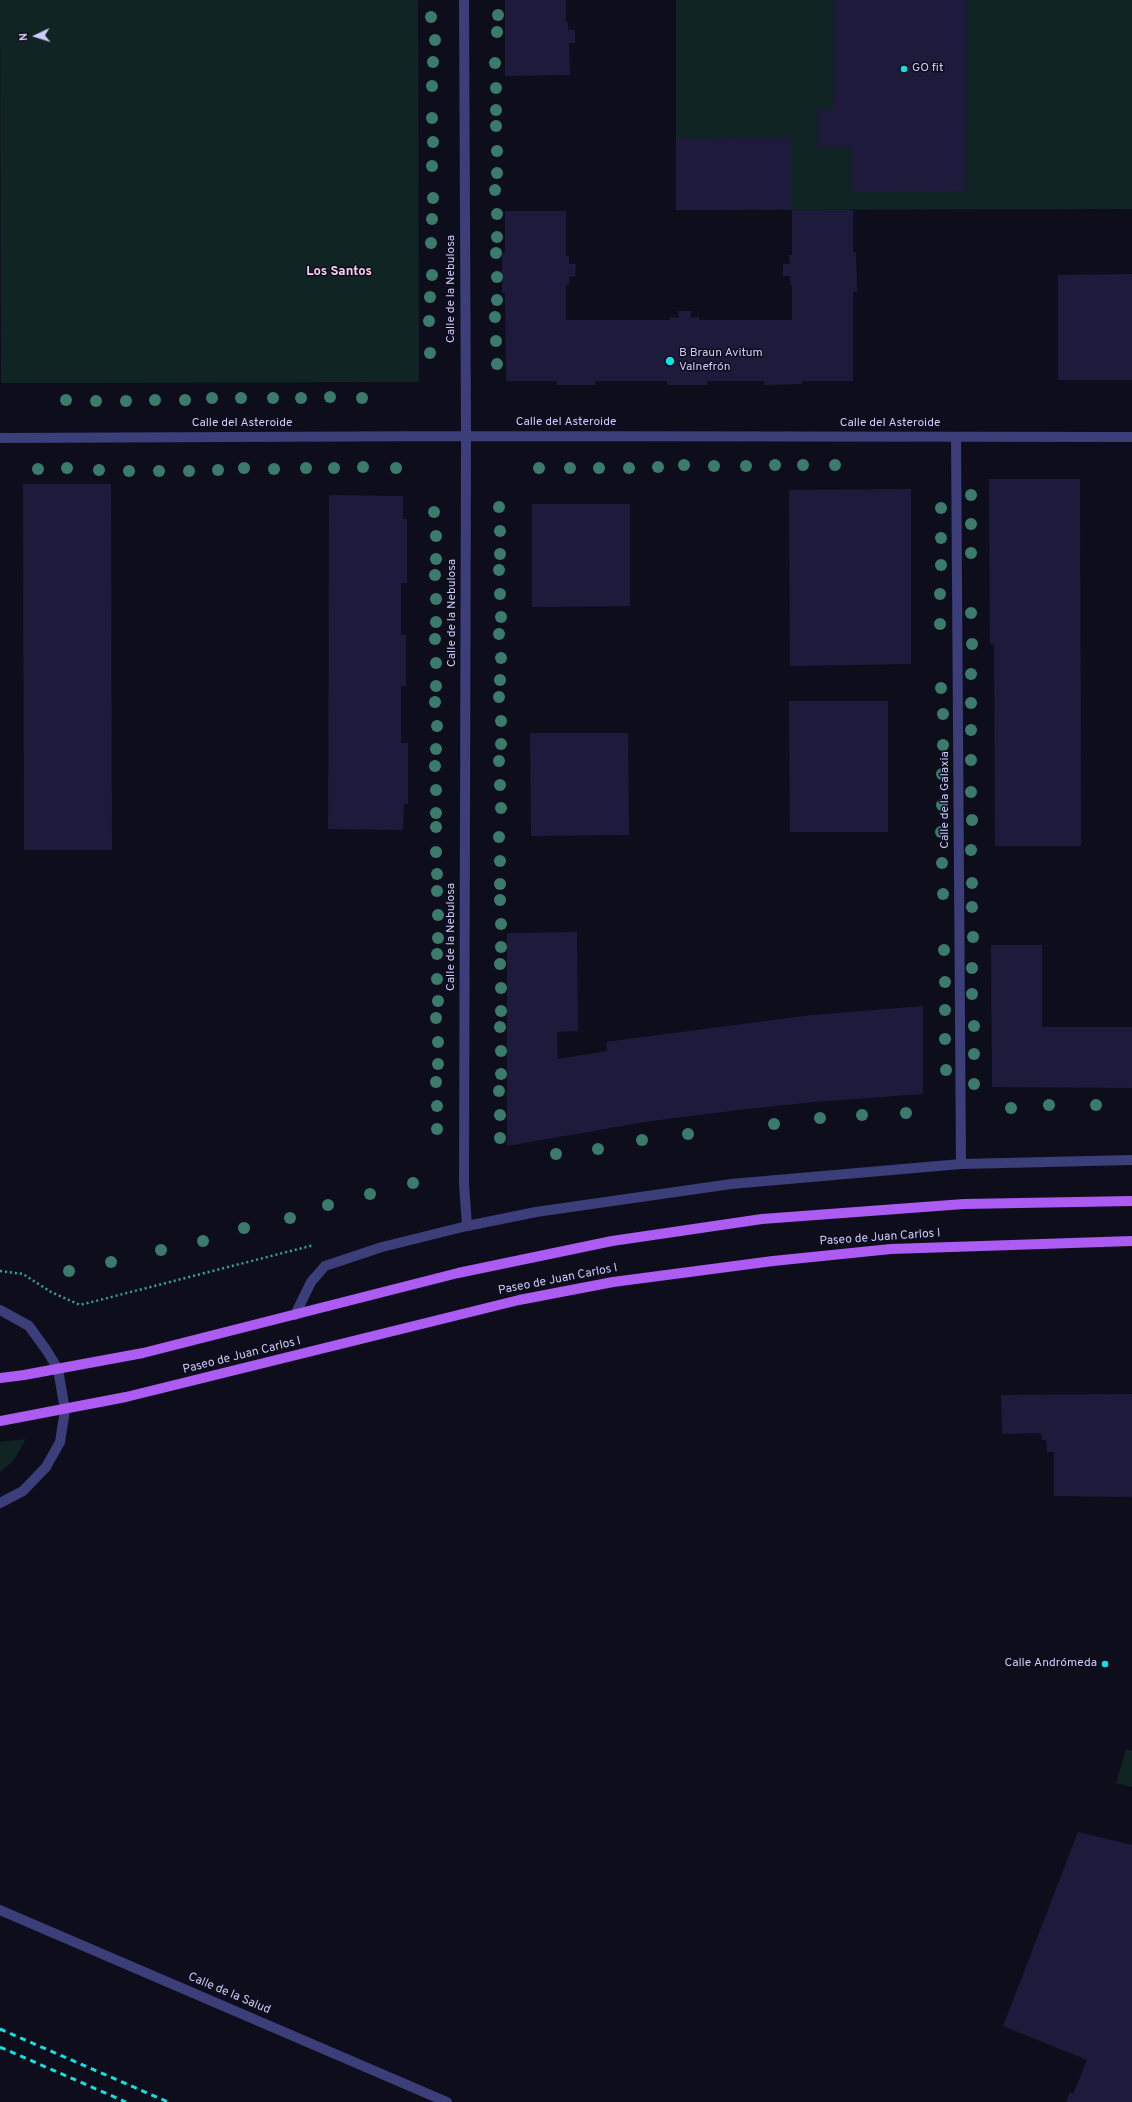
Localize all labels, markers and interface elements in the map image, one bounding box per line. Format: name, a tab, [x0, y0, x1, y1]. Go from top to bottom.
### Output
north arrow	[16, 16, 56, 56]
text: N	[17, 32, 31, 41]
place label: GO fit	[912, 62, 943, 76]
marker: GO fit	[899, 64, 909, 74]
street label: Calle de la Nebulosa	[445, 235, 459, 343]
district label: Los Santos	[306, 264, 372, 280]
place label: B Braun Avitum Valnefrón	[679, 347, 763, 375]
marker: B Braun Avitum Valnefrón	[664, 355, 676, 367]
street label: Calle del Asteroide	[516, 416, 616, 430]
street label: Calle del Asteroide	[192, 417, 292, 431]
street label: Calle del Asteroide	[840, 417, 940, 431]
street label: Calle de la Nebulosa	[446, 559, 460, 667]
street label: Calle de la Galaxia	[939, 751, 953, 849]
street label: Calle de la Nebulosa	[445, 883, 459, 991]
street label: Paseo de Juan Carlos I	[819, 1227, 941, 1249]
street label: Paseo de Juan Carlos I	[497, 1261, 619, 1299]
street label: Paseo de Juan Carlos I	[181, 1334, 303, 1378]
place label: Calle Andrómeda	[1004, 1657, 1097, 1671]
marker: Calle Andrómeda	[1100, 1659, 1110, 1669]
street label: Calle de la Salud	[186, 1970, 272, 2018]

